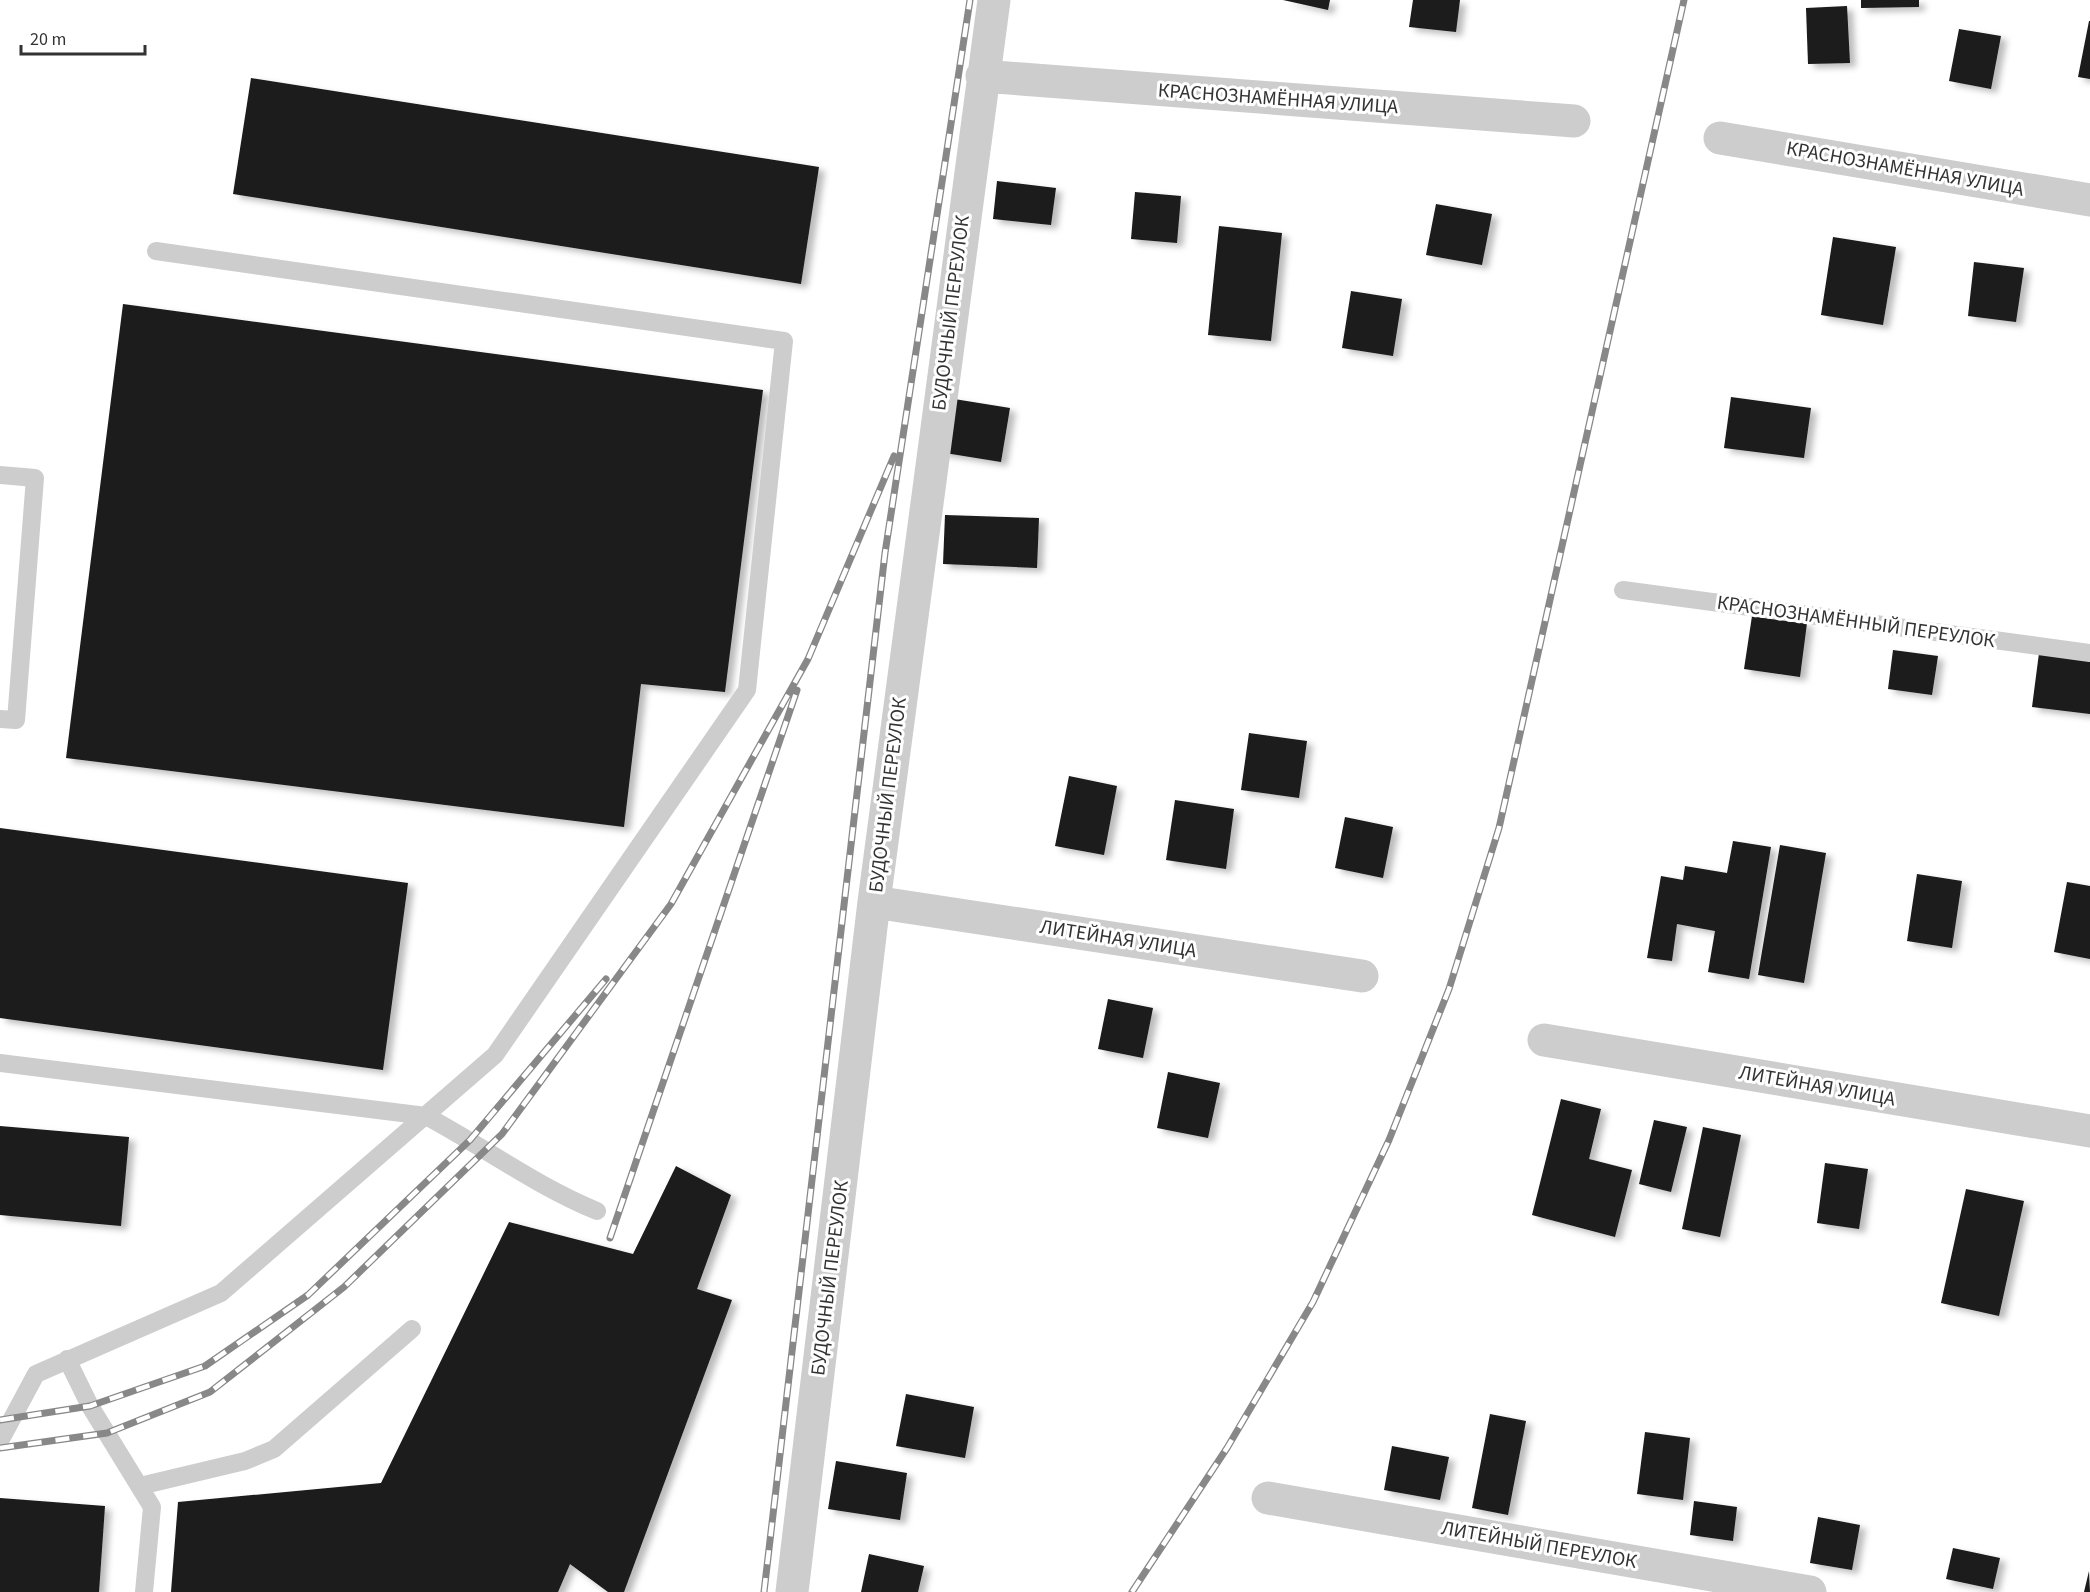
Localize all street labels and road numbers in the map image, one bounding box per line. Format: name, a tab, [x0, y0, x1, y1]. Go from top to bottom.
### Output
street label: КРАСНОЗНАМЁННАЯ УЛИЦА	[1157, 77, 1399, 121]
street label: КРАСНОЗНАМЁННАЯ УЛИЦА	[1784, 134, 2026, 204]
street label: БУДОЧНЫЙ ПЕРЕУЛОК	[925, 213, 977, 412]
street label: КРАСНОЗНАМЁННЫЙ ПЕРЕУЛОК	[1715, 589, 1997, 655]
street label: БУДОЧНЫЙ ПЕРЕУЛОК	[862, 695, 914, 894]
street label: ЛИТЕЙНАЯ УЛИЦА	[1038, 913, 1198, 965]
street label: ЛИТЕЙНАЯ УЛИЦА	[1737, 1058, 1897, 1114]
street label: БУДОЧНЫЙ ПЕРЕУЛОК	[804, 1178, 856, 1377]
street label: ЛИТЕЙНЫЙ ПЕРЕУЛОК	[1439, 1514, 1639, 1576]

